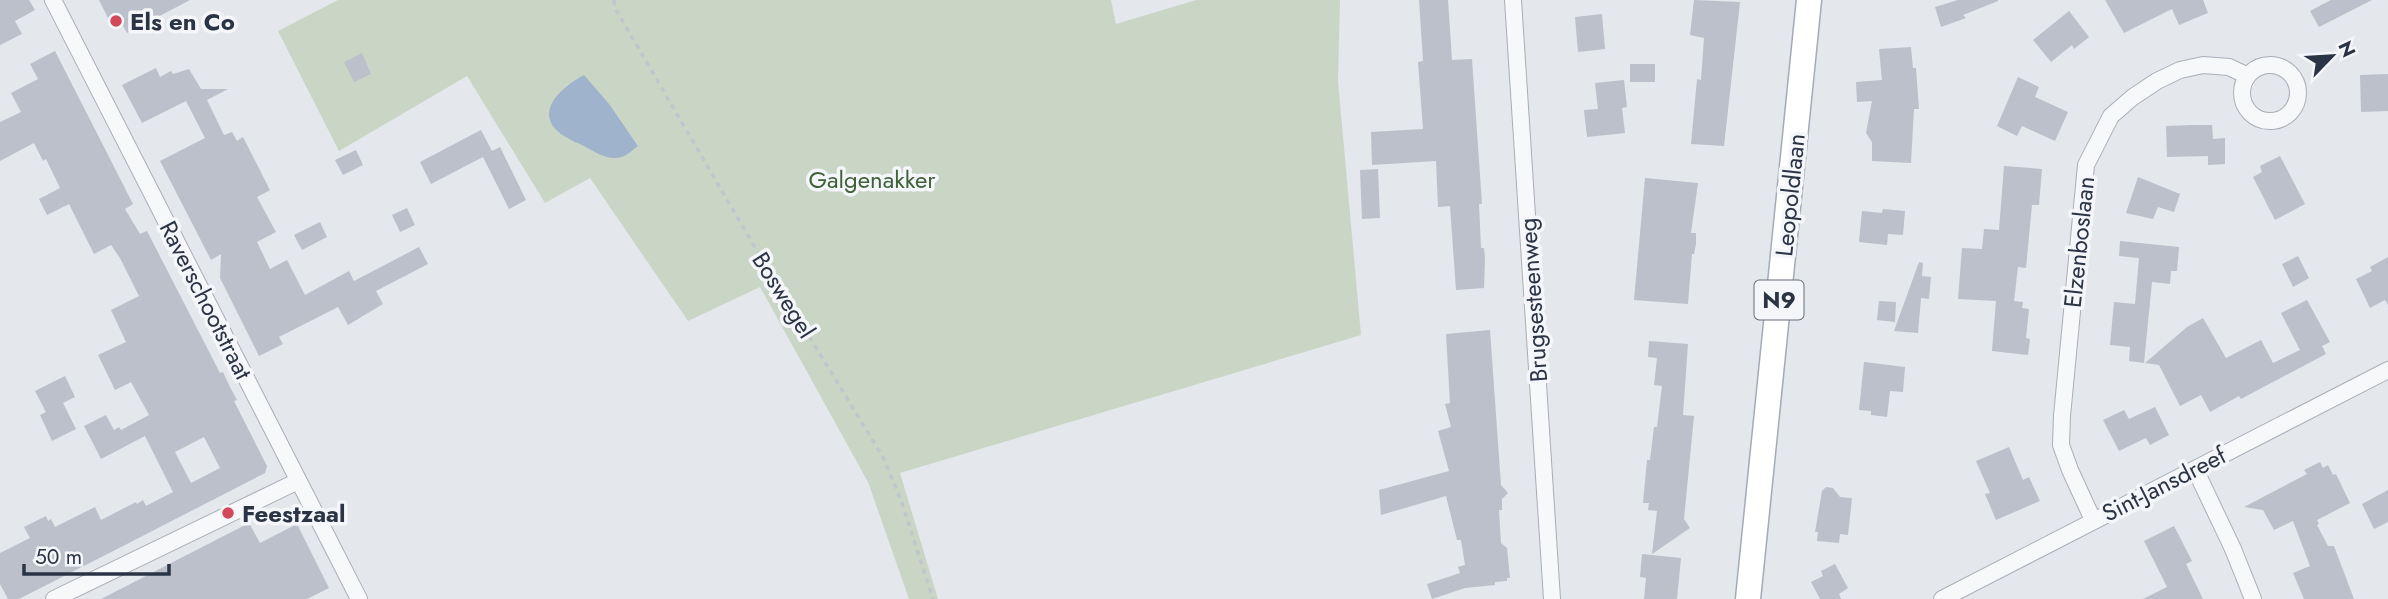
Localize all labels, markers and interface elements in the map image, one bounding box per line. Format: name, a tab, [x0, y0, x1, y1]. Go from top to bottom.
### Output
place label: Els en Co	[130, 4, 235, 39]
marker: Els en Co	[108, 13, 124, 29]
north arrow	[2297, 21, 2367, 91]
text: N	[2332, 36, 2362, 62]
street label: Leopoldlaan	[1766, 132, 1814, 258]
park label: Galgenakker	[808, 162, 936, 197]
street label: Elzenboslaan	[2055, 175, 2103, 309]
street label: Raverschootstraat	[151, 215, 261, 386]
street label: Brugsesteenweg	[1510, 217, 1556, 383]
street label: Boswegel	[744, 245, 824, 345]
road number: N9	[1754, 280, 1803, 320]
street label: Sint-Jansdreef	[2096, 437, 2233, 530]
place label: Feestzaal	[242, 496, 346, 531]
marker: Feestzaal	[220, 505, 236, 521]
scale bar	[24, 532, 170, 576]
text: 50 m	[35, 542, 82, 572]

